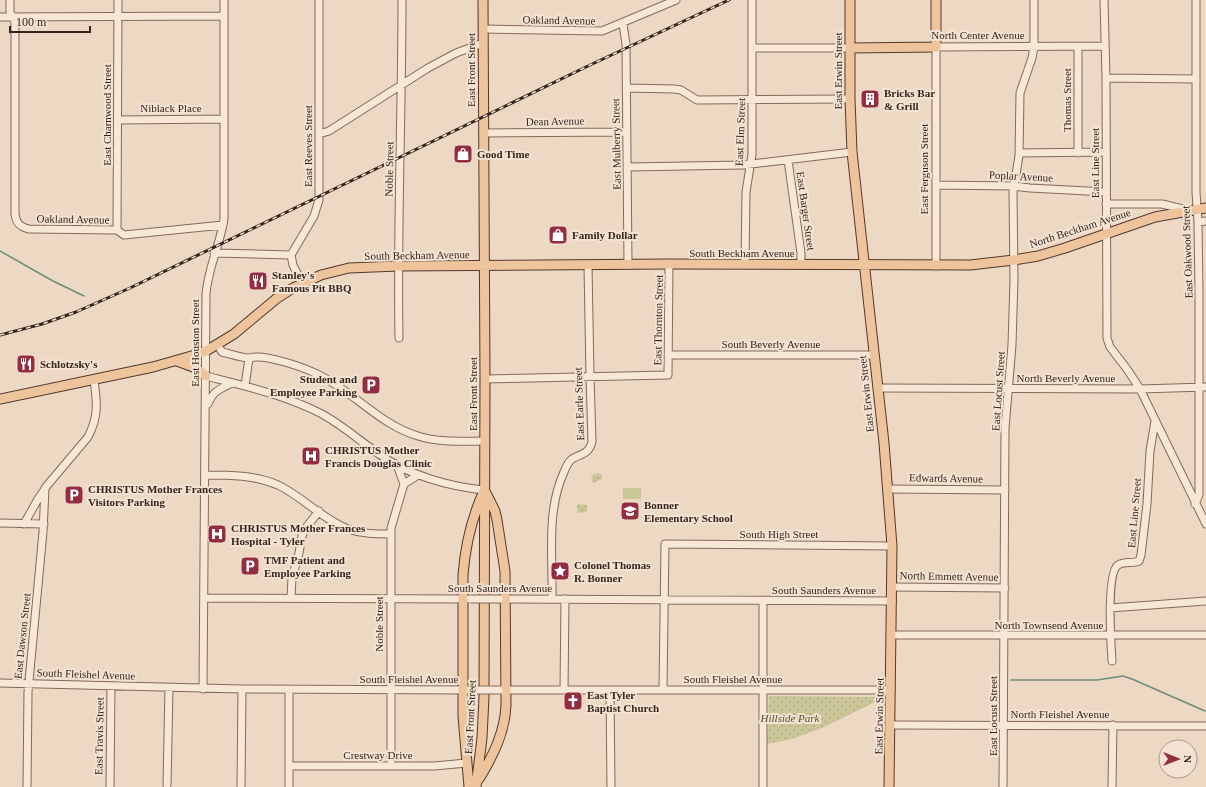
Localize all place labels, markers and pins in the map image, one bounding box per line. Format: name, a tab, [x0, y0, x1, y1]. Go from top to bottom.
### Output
place label: Bricks Bar & Grill	[884, 87, 935, 112]
building icon: Bricks Bar & Grill	[859, 88, 881, 110]
shop icon: Good Time	[452, 143, 474, 165]
place label: Good Time	[477, 148, 530, 160]
shop icon: Family Dollar	[547, 224, 569, 246]
place label: Family Dollar	[572, 229, 638, 241]
place label: Stanley's Famous Pit BBQ	[272, 269, 352, 294]
restaurant icon: Stanley's Famous Pit BBQ	[247, 270, 269, 292]
restaurant icon: Schlotzsky's	[15, 353, 37, 375]
place label: Schlotzsky's	[40, 358, 98, 370]
place label: Student and Employee Parking	[270, 373, 357, 398]
parking icon: Student and Employee Parking	[360, 374, 382, 396]
place label: CHRISTUS Mother Francis Douglas Clinic	[325, 444, 432, 469]
hospital icon: CHRISTUS Mother Francis Douglas Clinic	[300, 445, 322, 467]
place label: CHRISTUS Mother Frances Visitors Parking	[88, 483, 223, 508]
parking icon: CHRISTUS Mother Frances Visitors Parking	[63, 484, 85, 506]
place label: Bonner Elementary School	[644, 499, 733, 524]
school or university icon: Bonner Elementary School	[619, 500, 641, 522]
place label: CHRISTUS Mother Frances Hospital - Tyler	[231, 522, 366, 547]
hospital icon: CHRISTUS Mother Frances Hospital - Tyler	[206, 523, 228, 545]
place label: TMF Patient and Employee Parking	[264, 554, 352, 579]
parking icon: TMF Patient and Employee Parking	[239, 555, 261, 577]
place label: Colonel Thomas R. Bonner	[574, 559, 651, 584]
place icon: Colonel Thomas R. Bonner	[549, 560, 571, 582]
place label: East Tyler Baptist Church	[587, 689, 659, 714]
church icon: East Tyler Baptist Church	[562, 690, 584, 712]

